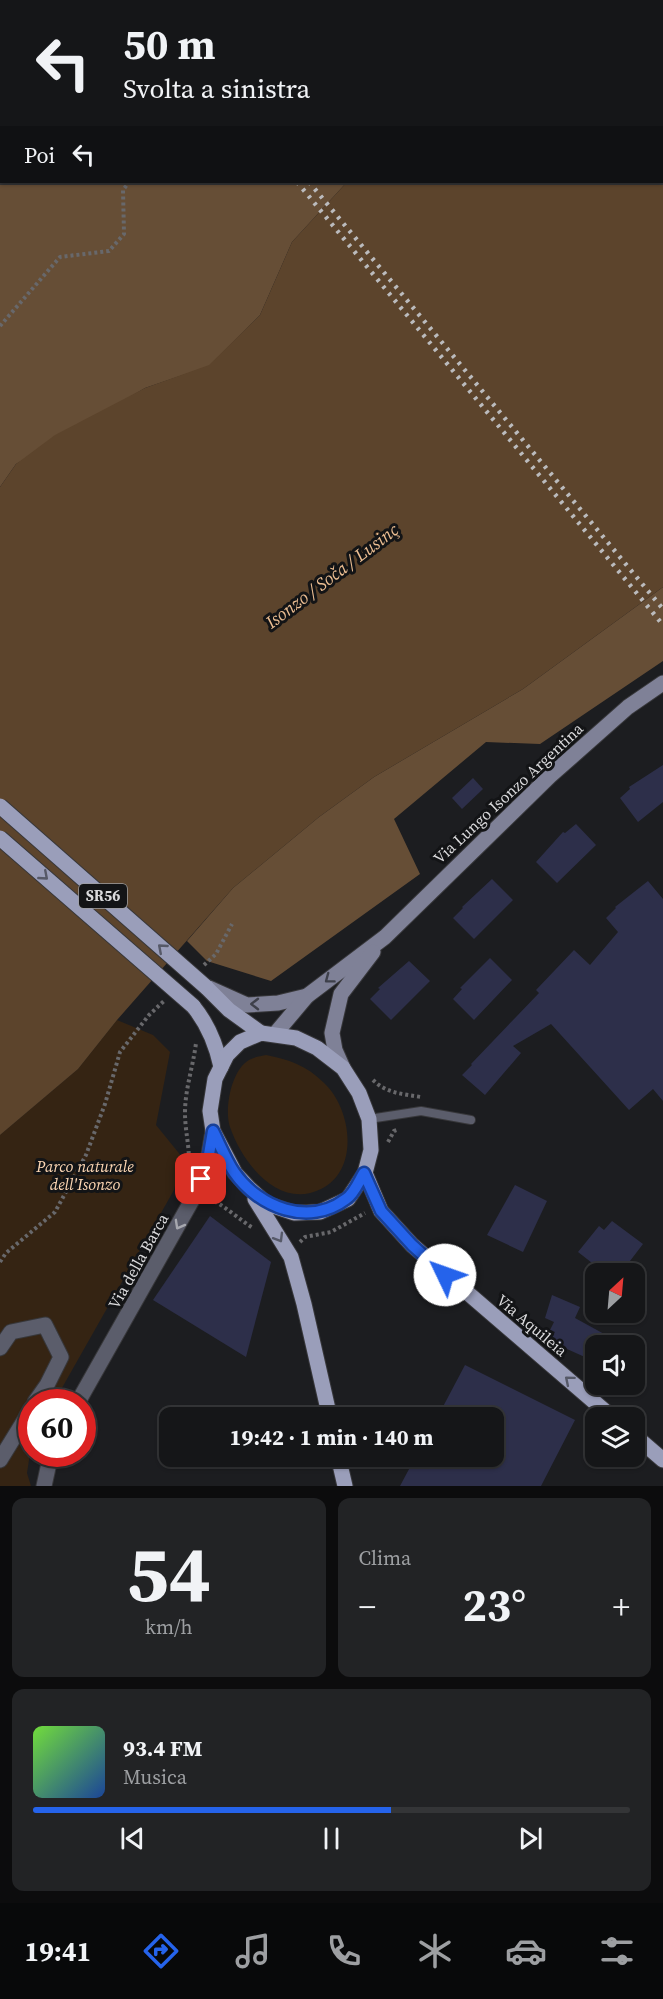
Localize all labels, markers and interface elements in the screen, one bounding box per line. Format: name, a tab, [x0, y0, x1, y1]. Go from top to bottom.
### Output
text: 50 m	[123, 15, 216, 73]
icon: left	[24, 24, 102, 102]
text: Svolta a sinistra	[123, 70, 310, 107]
icon: left	[67, 138, 100, 171]
text: Poi	[24, 140, 55, 170]
water label: Isonzo / Soča / Lusinç	[259, 517, 404, 635]
street label: Via Lungo Isonzo Argentina	[428, 717, 588, 868]
one-way arrow	[37, 869, 48, 880]
road number: SR56	[79, 884, 127, 908]
one-way arrow	[158, 944, 169, 955]
one-way arrow	[325, 972, 336, 983]
one-way arrow	[251, 998, 260, 1010]
pin	[175, 1153, 226, 1204]
park label: Parco naturale dell'Isonzo	[35, 1155, 134, 1195]
icon: arrive	[184, 1162, 217, 1195]
street label: Via della Barca	[103, 1209, 174, 1313]
one-way arrow	[175, 1218, 186, 1229]
one-way arrow	[272, 1232, 284, 1242]
position arrow	[413, 1243, 477, 1307]
north arrow	[585, 1263, 645, 1323]
map controls	[585, 1263, 645, 1467]
street label: Via Aquileia	[492, 1289, 573, 1362]
button: sound	[585, 1335, 645, 1395]
one-way arrow	[565, 1376, 576, 1387]
speed limit sign: 60	[18, 1389, 96, 1467]
button: layers	[585, 1407, 645, 1467]
text: 19:42 · 1 min · 140 m	[230, 1422, 433, 1452]
text: 54	[126, 1520, 211, 1627]
text: Clima	[359, 1544, 411, 1572]
text: 23°	[462, 1574, 526, 1636]
text: −	[359, 1584, 376, 1629]
text: +	[612, 1584, 630, 1629]
text: km/h	[145, 1613, 193, 1641]
text: 93.4 FM	[123, 1733, 202, 1763]
text: Musica	[123, 1763, 187, 1791]
icon: previous	[116, 1822, 149, 1855]
icon: pause	[315, 1822, 348, 1855]
icon: next	[514, 1822, 547, 1855]
icon: directions	[140, 1930, 182, 1972]
icon: music	[232, 1930, 274, 1972]
icon: phone	[323, 1930, 365, 1972]
icon: climate	[414, 1930, 456, 1972]
icon: car	[505, 1930, 547, 1972]
icon: filters	[596, 1930, 638, 1972]
text: 19:41	[25, 1933, 91, 1970]

